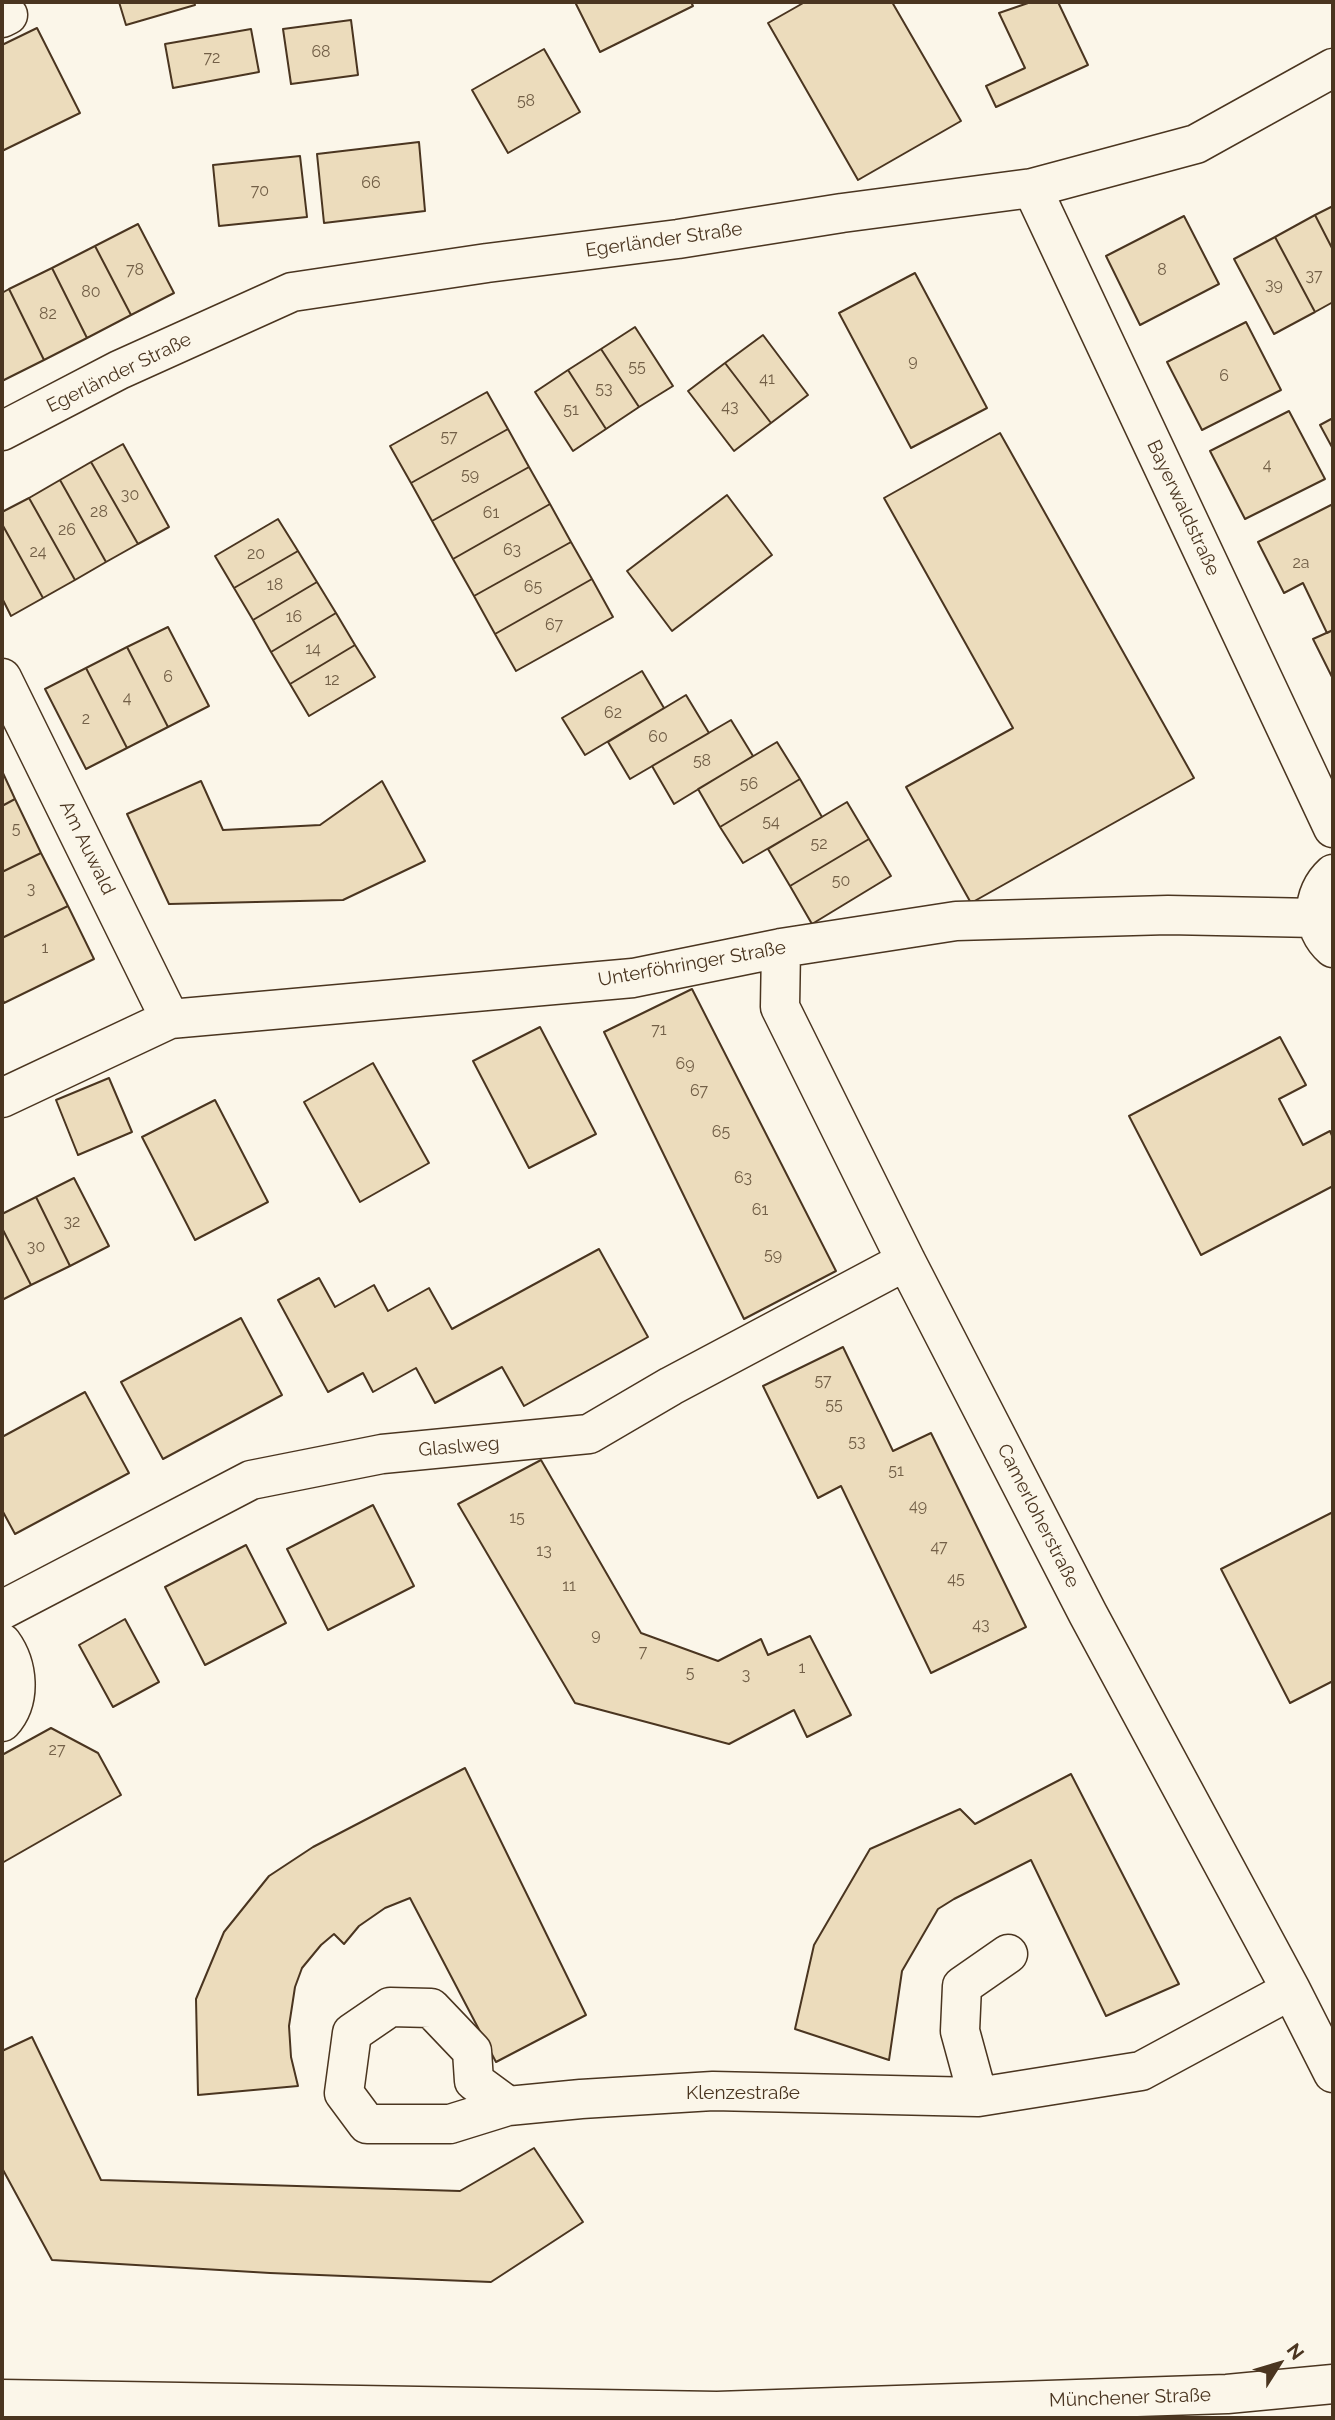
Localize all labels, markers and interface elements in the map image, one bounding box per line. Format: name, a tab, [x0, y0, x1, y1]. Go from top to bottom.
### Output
house number: 68	[311, 42, 331, 62]
house number: 72	[204, 48, 220, 68]
house number: 58	[517, 91, 535, 111]
house number: 66	[361, 173, 381, 193]
house number: 70	[251, 181, 269, 201]
street label: Egerländer Straße	[584, 218, 744, 262]
house number: 78	[126, 260, 144, 280]
house number: 8	[1157, 260, 1167, 280]
house number: 37	[1305, 266, 1323, 286]
house number: 39	[1265, 275, 1283, 295]
house number: 80	[81, 282, 101, 302]
house number: 82	[39, 304, 57, 324]
street label: Egerländer Straße	[43, 328, 195, 418]
house number: 9	[908, 351, 918, 371]
house number: 55	[628, 357, 646, 377]
house number: 6	[1219, 366, 1229, 386]
house number: 41	[759, 369, 775, 389]
house number: 53	[595, 379, 613, 399]
house number: 43	[721, 397, 739, 417]
house number: 51	[563, 400, 579, 420]
house number: 57	[440, 427, 458, 447]
street label: Bayerwaldstraße	[1142, 436, 1224, 580]
house number: 4	[1263, 455, 1271, 475]
house number: 59	[461, 465, 479, 485]
house number: 30	[121, 485, 139, 505]
house number: 28	[90, 502, 108, 522]
house number: 61	[483, 503, 499, 523]
house number: 26	[58, 520, 76, 540]
house number: 63	[503, 540, 521, 560]
house number: 24	[29, 542, 47, 562]
house number: 20	[247, 544, 265, 564]
house number: 2a	[1292, 553, 1310, 573]
house number: 18	[267, 575, 283, 595]
house number: 65	[524, 577, 542, 597]
house number: 16	[286, 607, 302, 627]
house number: 67	[545, 615, 563, 635]
house number: 14	[305, 639, 321, 659]
house number: 6	[163, 667, 173, 687]
house number: 12	[324, 670, 340, 690]
house number: 4	[123, 688, 131, 708]
house number: 62	[604, 703, 622, 723]
house number: 2	[82, 709, 90, 729]
house number: 60	[648, 727, 668, 747]
house number: 58	[693, 751, 711, 771]
house number: 56	[740, 774, 758, 794]
street label: Am Auwald	[54, 797, 120, 899]
house number: 54	[762, 812, 780, 832]
house number: 5	[12, 819, 20, 839]
house number: 52	[810, 834, 828, 854]
house number: 50	[832, 871, 850, 891]
house number: 3	[27, 879, 35, 899]
street label: Unterföhringer Straße	[596, 936, 788, 992]
house number: 1	[42, 938, 48, 958]
house number: 71	[651, 1020, 667, 1040]
house number: 69	[675, 1054, 695, 1074]
house number: 67	[690, 1081, 708, 1101]
house number: 65	[712, 1122, 730, 1142]
house number: 63	[734, 1168, 752, 1188]
house number: 61	[752, 1200, 768, 1220]
house number: 32	[64, 1212, 80, 1232]
house number: 30	[27, 1237, 45, 1257]
house number: 59	[764, 1245, 782, 1265]
house number: 57	[814, 1371, 832, 1391]
house number: 55	[825, 1395, 843, 1415]
street label: Glaslweg	[418, 1432, 500, 1462]
house number: 53	[848, 1432, 866, 1452]
street label: Camerloherstraße	[992, 1440, 1084, 1592]
house number: 51	[888, 1461, 904, 1481]
house number: 49	[909, 1496, 927, 1516]
house number: 15	[509, 1508, 525, 1528]
house number: 47	[930, 1537, 948, 1557]
house number: 13	[536, 1541, 552, 1561]
house number: 45	[947, 1569, 965, 1589]
house number: 11	[562, 1576, 576, 1596]
house number: 43	[972, 1615, 990, 1635]
house number: 9	[591, 1625, 601, 1645]
house number: 7	[639, 1642, 647, 1662]
house number: 1	[799, 1658, 805, 1678]
house number: 5	[686, 1663, 694, 1683]
house number: 3	[742, 1665, 750, 1685]
house number: 27	[49, 1740, 65, 1760]
street label: Klenzestraße	[686, 2082, 800, 2104]
north arrow	[1244, 2329, 1314, 2399]
text: N	[1283, 2339, 1309, 2364]
street label: Münchener Straße	[1049, 2384, 1211, 2412]

